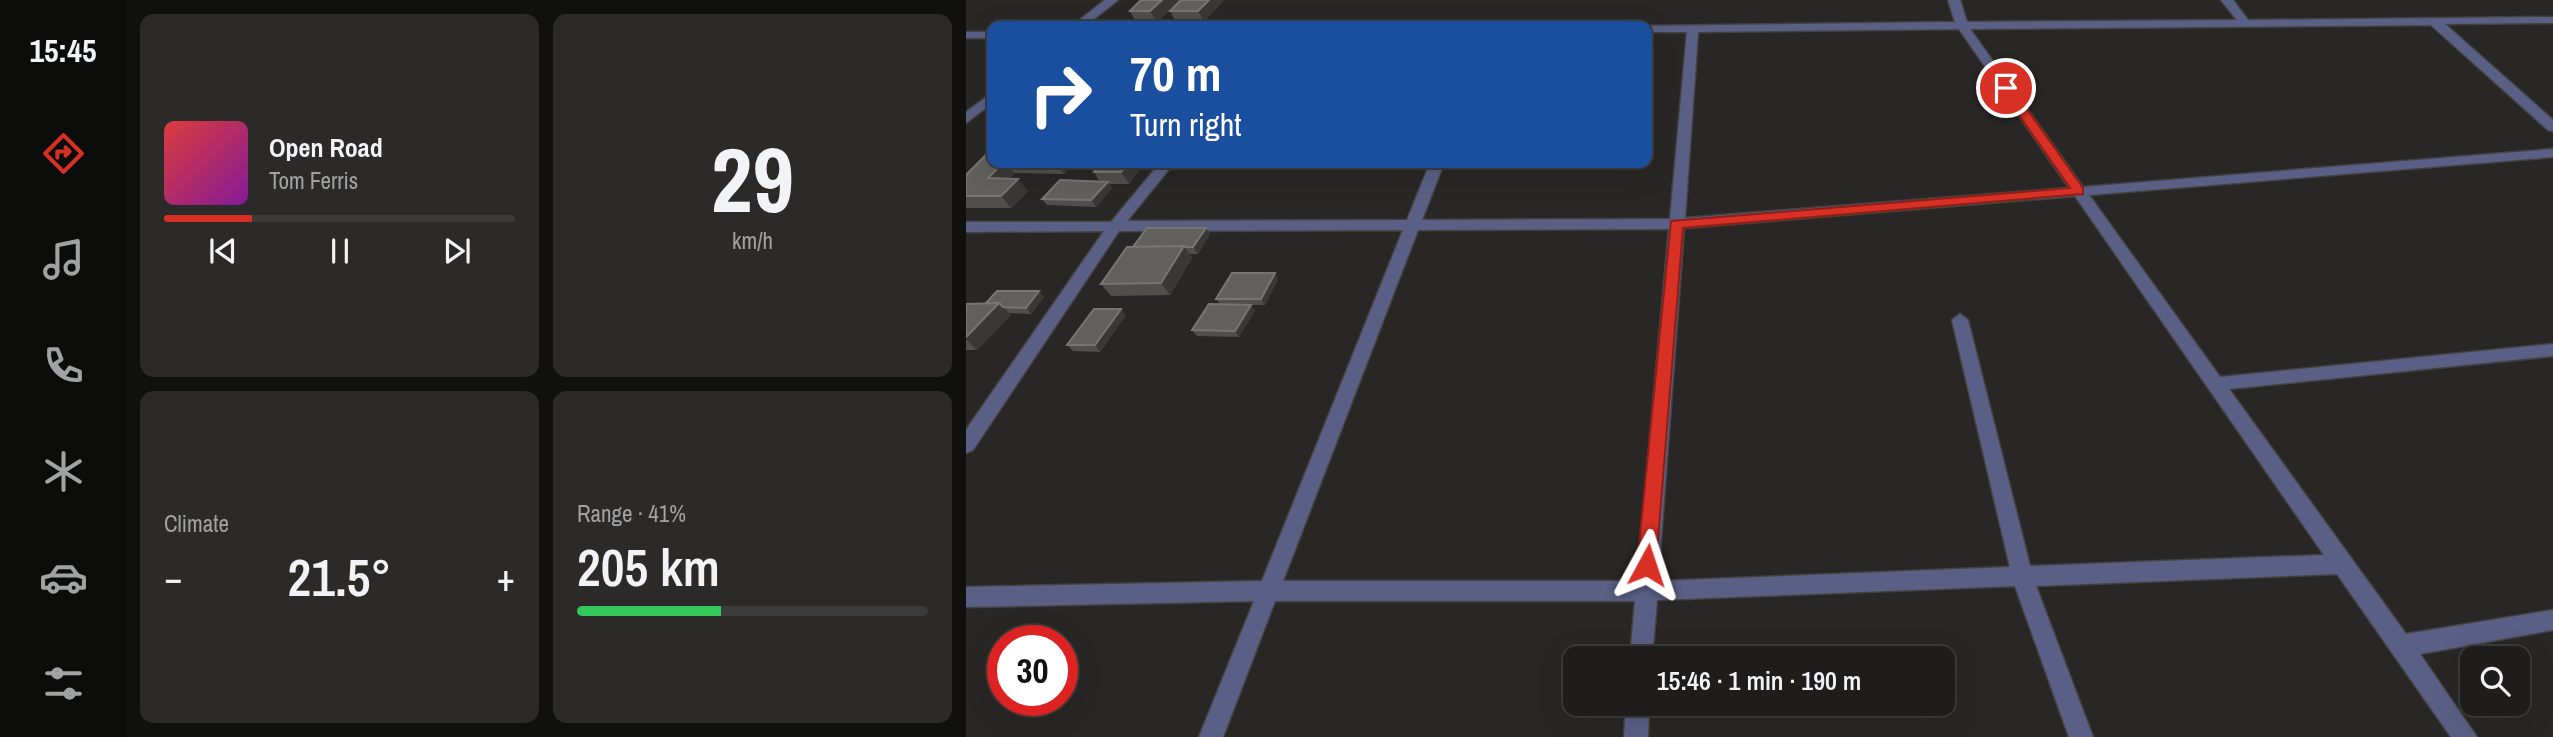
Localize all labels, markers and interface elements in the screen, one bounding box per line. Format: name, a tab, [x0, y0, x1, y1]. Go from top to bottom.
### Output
text: 15:45	[29, 29, 97, 72]
text: 70 m	[1130, 40, 1222, 106]
icon: right	[1015, 49, 1106, 140]
pin	[1976, 58, 2036, 118]
icon: arrive	[1987, 69, 2025, 107]
text: Turn right	[1130, 103, 1242, 146]
text: 29	[711, 118, 794, 240]
icon: directions	[39, 129, 88, 178]
text: Open Road	[269, 130, 383, 165]
text: Tom Ferris	[269, 165, 358, 196]
text: km/h	[732, 225, 773, 256]
icon: previous	[204, 232, 242, 270]
icon: pause	[321, 232, 359, 270]
icon: next	[438, 232, 476, 270]
icon: music	[39, 235, 88, 284]
icon: phone	[39, 341, 88, 390]
icon: climate	[39, 447, 88, 496]
text: Range · 41%	[577, 498, 686, 529]
text: Climate	[164, 508, 229, 539]
position arrow	[1610, 528, 1684, 602]
text: 205 km	[577, 532, 720, 602]
text: 21.5°	[288, 542, 391, 612]
text: −	[164, 552, 182, 603]
text: +	[497, 552, 515, 603]
icon: car	[39, 553, 88, 602]
speed limit sign: 30	[987, 625, 1078, 716]
map controls	[2460, 646, 2530, 716]
button: search	[2460, 646, 2530, 716]
icon: filters	[39, 659, 88, 708]
text: 15:46 · 1 min · 190 m	[1657, 663, 1861, 698]

